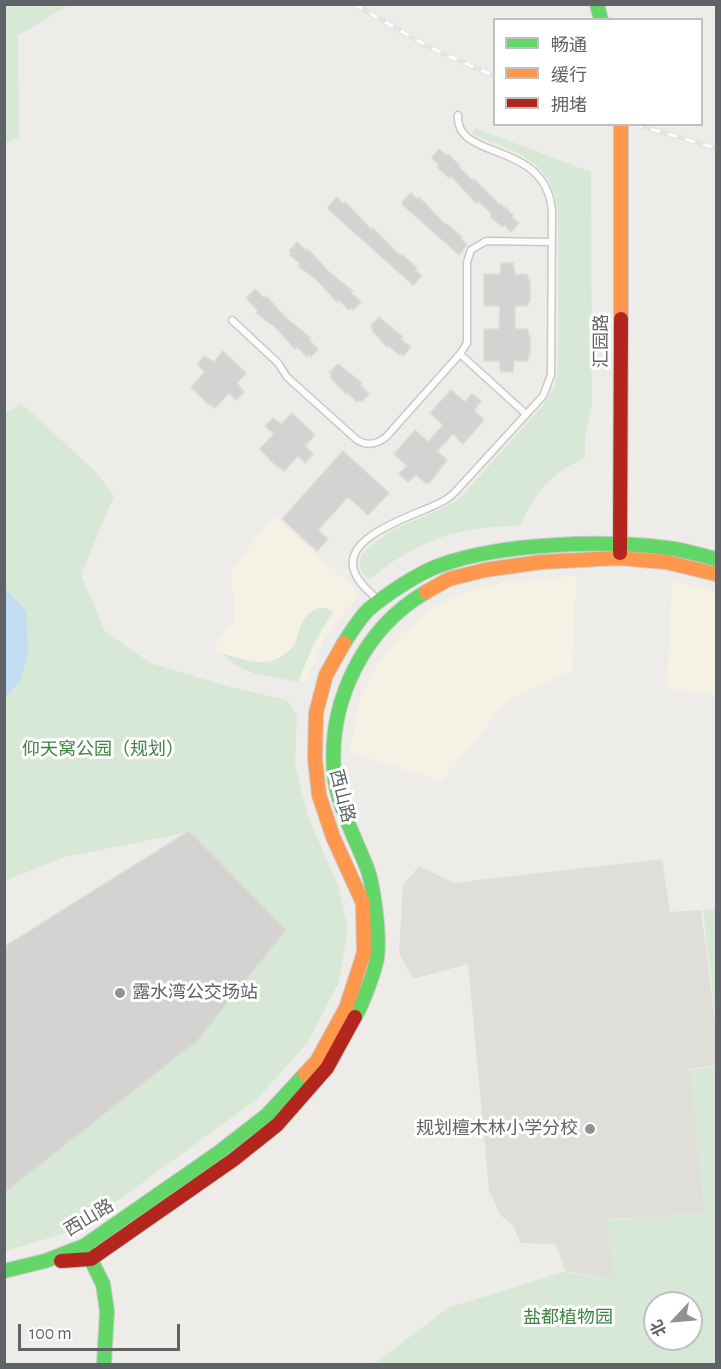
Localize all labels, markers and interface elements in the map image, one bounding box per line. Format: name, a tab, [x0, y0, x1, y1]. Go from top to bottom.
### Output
legend	[493, 18, 703, 126]
text: 畅通	[551, 37, 587, 55]
text: 缓行	[551, 67, 587, 85]
text: 拥堵	[551, 97, 587, 115]
street label: 汇园路	[591, 314, 613, 368]
park label: 仰天窝公园（规划）	[22, 739, 184, 761]
street label: 西山路	[325, 767, 359, 825]
place label: 露水湾公交场站	[132, 982, 258, 1004]
marker: 露水湾公交场站	[113, 986, 127, 1000]
place label: 规划檀木林小学分校	[416, 1118, 578, 1140]
marker: 规划檀木林小学分校	[583, 1122, 597, 1136]
street label: 西山路	[60, 1195, 118, 1241]
north arrow	[643, 1291, 703, 1351]
park label: 盐都植物园	[523, 1307, 613, 1329]
scale bar	[21, 1312, 183, 1350]
text: 北	[648, 1317, 669, 1339]
text: 100 m	[29, 1325, 72, 1343]

